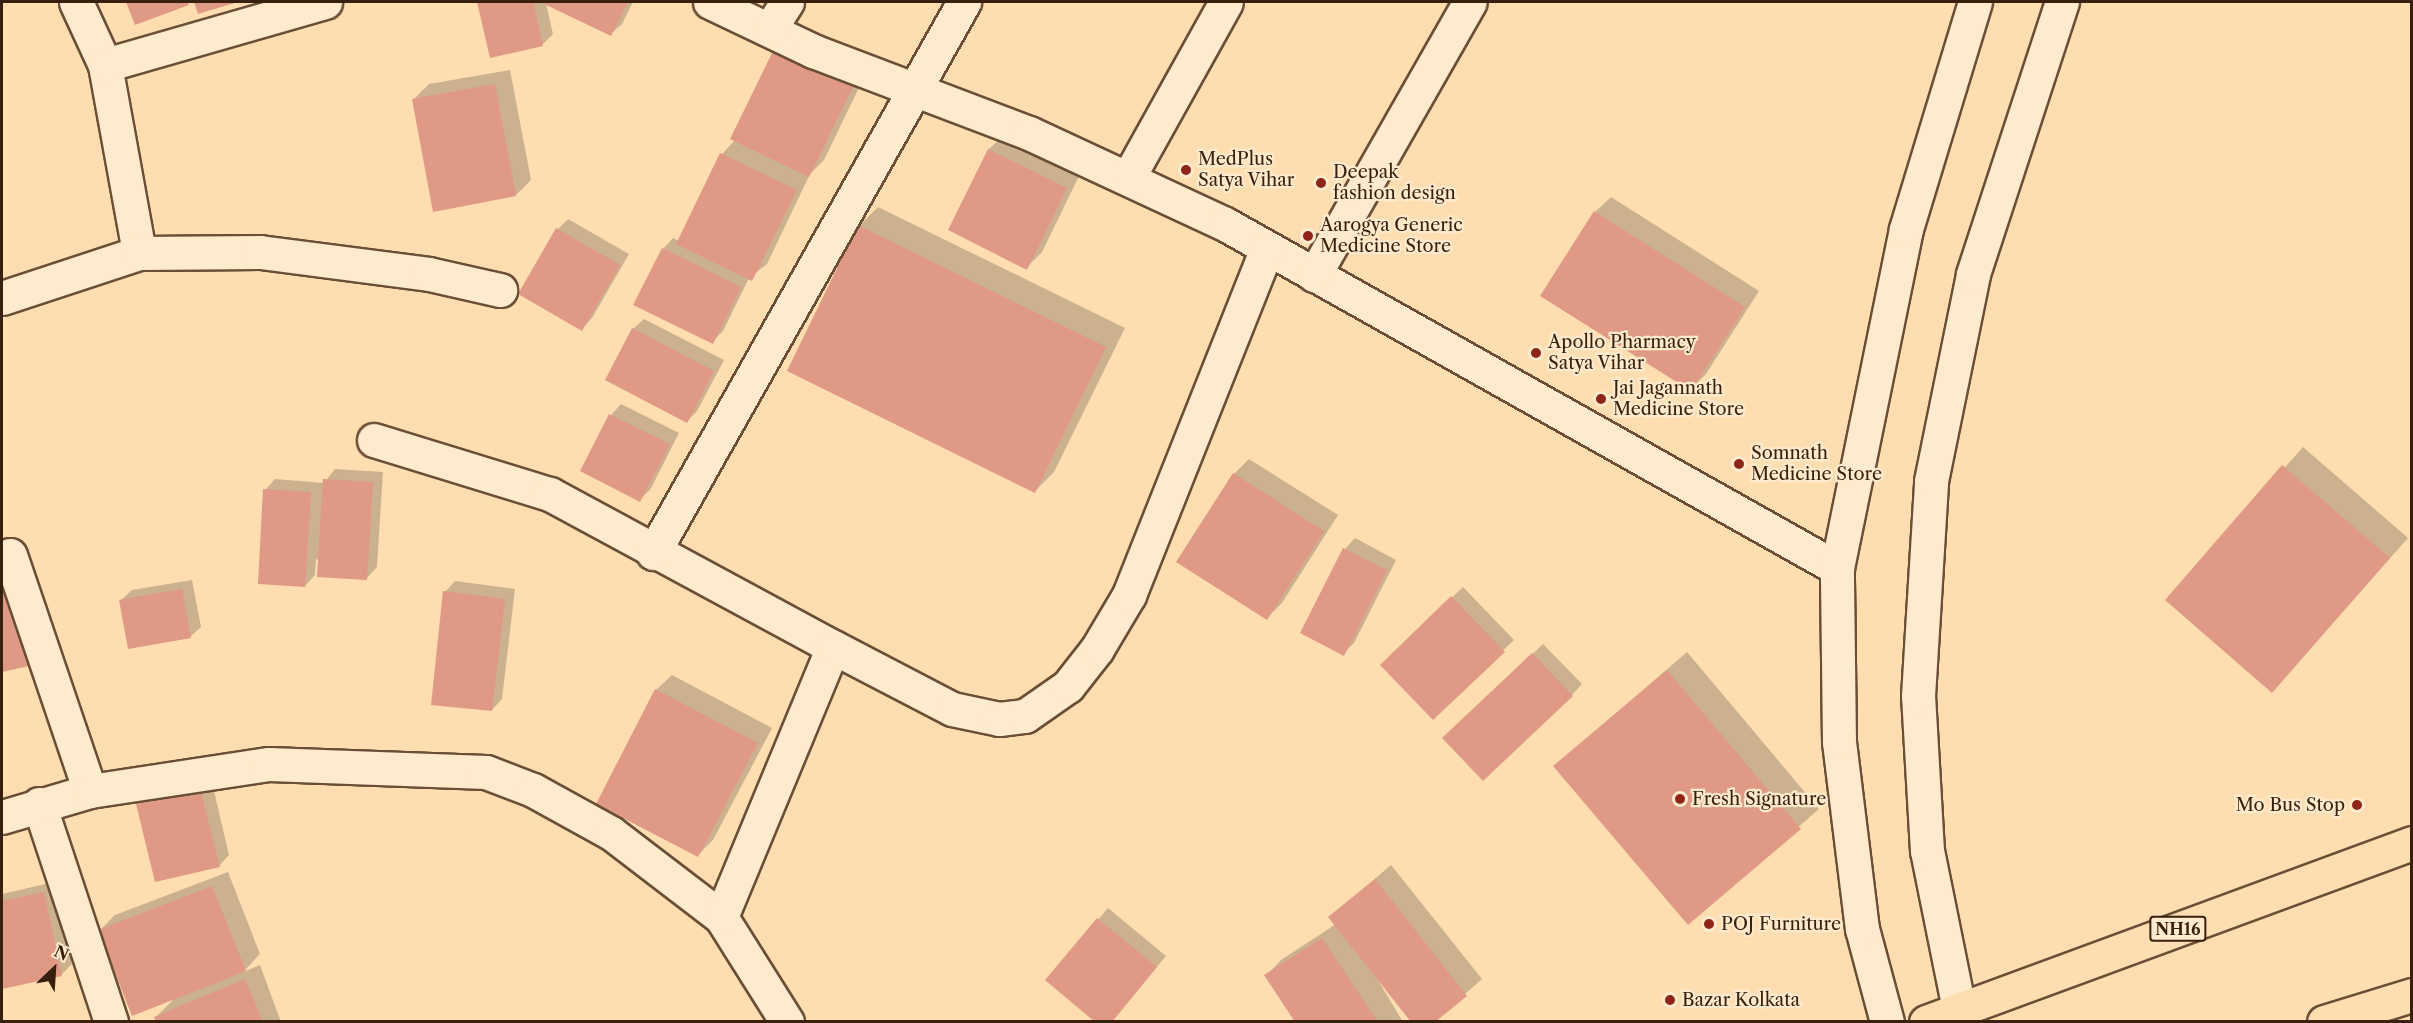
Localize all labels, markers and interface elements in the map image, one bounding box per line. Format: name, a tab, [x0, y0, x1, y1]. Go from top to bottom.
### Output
place label: MedPlus Satya Vihar	[1198, 149, 1295, 192]
place label: Deepak fashion design	[1333, 162, 1456, 204]
marker: MedPlus Satya Vihar	[1179, 163, 1193, 177]
marker: Deepak fashion design	[1314, 176, 1328, 190]
place label: Aarogya Generic Medicine Store	[1320, 215, 1463, 258]
marker: Aarogya Generic Medicine Store	[1301, 229, 1315, 243]
place label: Apollo Pharmacy Satya Vihar	[1548, 332, 1696, 374]
marker: Apollo Pharmacy Satya Vihar	[1529, 346, 1543, 360]
place label: Jai Jagannath Medicine Store	[1613, 378, 1744, 420]
marker: Jai Jagannath Medicine Store	[1594, 392, 1608, 406]
place label: Somnath Medicine Store	[1751, 443, 1882, 486]
marker: Somnath Medicine Store	[1732, 457, 1746, 471]
place label: Fresh Signature	[1692, 788, 1826, 810]
marker: Fresh Signature	[1673, 792, 1687, 806]
place label: Mo Bus Stop	[2236, 794, 2345, 816]
marker: Mo Bus Stop	[2350, 798, 2364, 812]
place label: POJ Furniture	[1721, 913, 1841, 935]
road number: NH16	[2148, 916, 2208, 942]
marker: POJ Furniture	[1702, 917, 1716, 931]
north arrow	[24, 939, 84, 999]
text: N	[51, 941, 72, 965]
place label: Bazar Kolkata	[1682, 989, 1800, 1011]
marker: Bazar Kolkata	[1663, 993, 1677, 1007]

